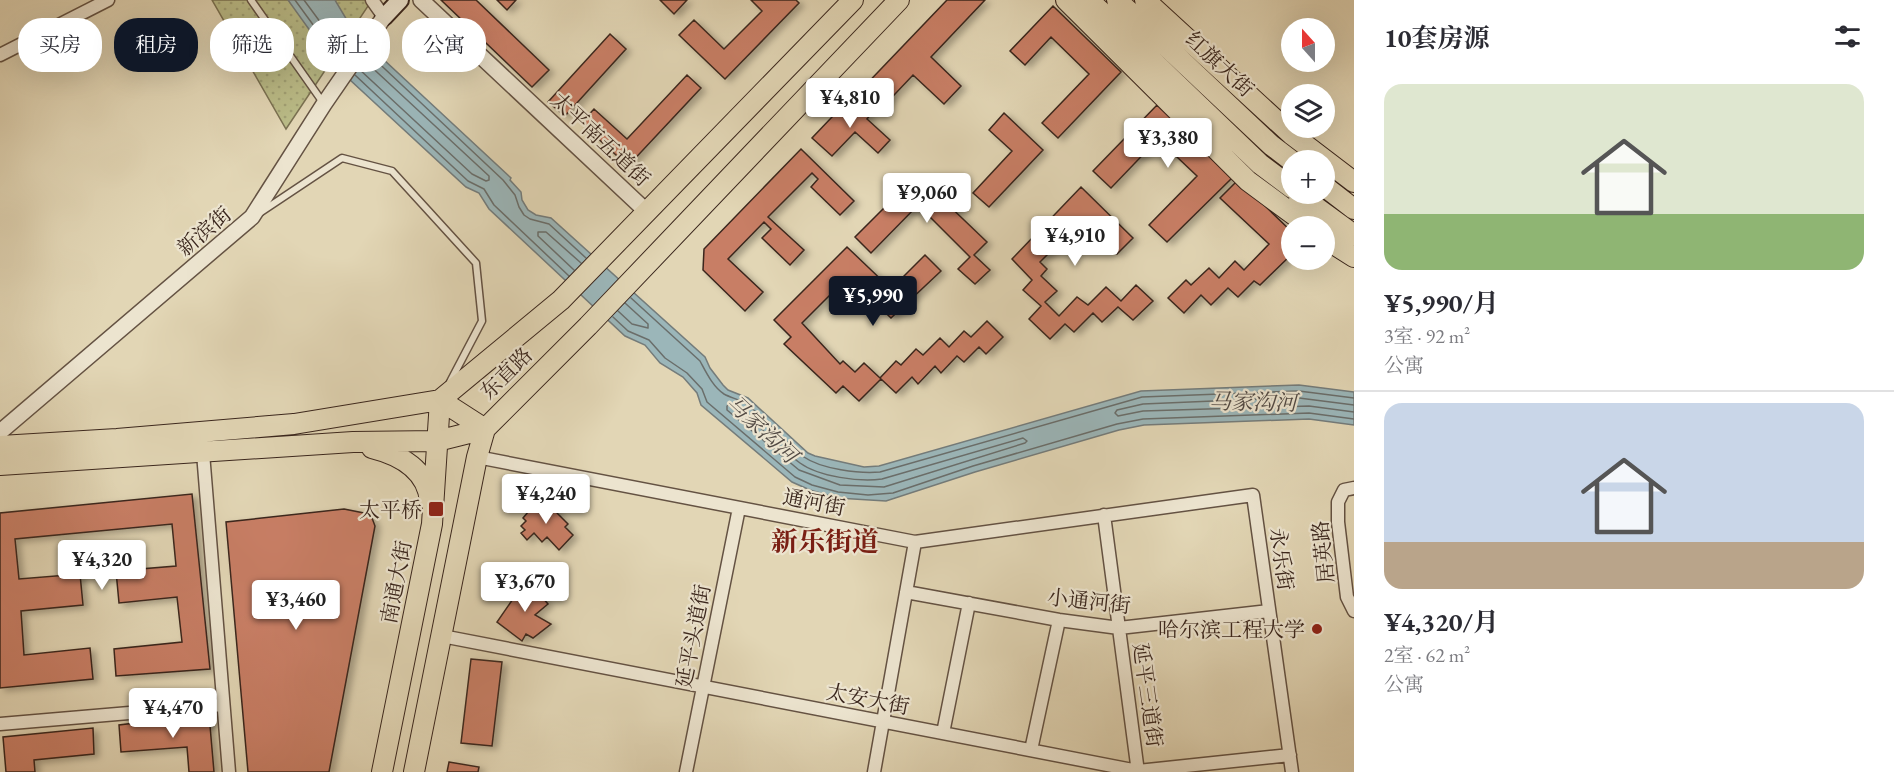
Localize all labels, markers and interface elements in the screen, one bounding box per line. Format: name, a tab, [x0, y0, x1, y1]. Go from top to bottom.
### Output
chip: 买房	[18, 18, 102, 72]
chip: 租房	[114, 18, 198, 72]
chip: 筛选	[210, 18, 294, 72]
chip: 新上	[306, 18, 390, 72]
chip: 公寓	[402, 18, 486, 72]
north arrow	[1281, 18, 1335, 72]
map controls	[1281, 18, 1335, 270]
icon: filters	[1831, 20, 1864, 53]
text: 10套房源	[1384, 21, 1490, 55]
street label: 红旗大街	[1180, 25, 1260, 103]
pin: ¥4,810	[801, 78, 899, 129]
text: ¥4,810	[820, 84, 880, 110]
button: layers	[1281, 84, 1335, 138]
street label: 太平南五道街	[546, 86, 656, 192]
pin: ¥3,380	[1119, 118, 1217, 169]
icon: home	[1570, 123, 1678, 231]
text: ¥3,380	[1138, 124, 1198, 150]
button: +	[1281, 150, 1335, 204]
pin: ¥9,060	[878, 173, 976, 224]
text: ¥9,060	[897, 179, 957, 205]
street label: 新滨街	[171, 200, 237, 262]
pin: ¥4,910	[1026, 216, 1124, 267]
button: −	[1281, 216, 1335, 270]
text: ¥4,910	[1045, 222, 1105, 248]
pin: ¥5,990	[824, 276, 922, 327]
text: ¥5,990	[843, 282, 903, 308]
text: ¥5,990/月	[1384, 286, 1499, 320]
text: 3室 · 92 m²	[1384, 323, 1470, 349]
street label: 东直路	[474, 341, 538, 405]
text: 公寓	[1384, 352, 1424, 378]
water label: 马家沟河	[1209, 387, 1301, 417]
water label: 马家沟河	[720, 388, 807, 472]
icon: home	[1570, 442, 1678, 550]
pin: ¥4,240	[497, 474, 595, 525]
text: ¥4,240	[516, 480, 576, 506]
street label: 通河街	[781, 483, 847, 521]
place label: 太平桥	[359, 496, 422, 523]
marker: 太平桥	[427, 500, 445, 518]
street label: 居英路	[1306, 519, 1340, 585]
district label: 新乐街道	[771, 524, 879, 559]
street label: 永乐街	[1264, 526, 1300, 592]
street label: 南通大街	[375, 538, 417, 626]
pin: ¥4,320	[53, 540, 151, 591]
text: ¥4,320	[72, 546, 132, 572]
pin: ¥3,670	[476, 562, 574, 613]
text: ¥3,670	[495, 568, 555, 594]
pin: ¥3,460	[247, 580, 345, 631]
street label: 延平头道街	[670, 582, 716, 690]
street label: 小通河街	[1046, 583, 1132, 619]
text: ¥3,460	[266, 586, 326, 612]
text: ¥4,320/月	[1384, 605, 1499, 639]
place label: 哈尔滨工程大学	[1158, 616, 1305, 643]
marker: 哈尔滨工程大学	[1310, 622, 1324, 636]
street label: 延平三道街	[1127, 641, 1169, 749]
text: 2室 · 62 m²	[1384, 642, 1470, 668]
text: 公寓	[1384, 671, 1424, 697]
street label: 太安大街	[824, 678, 912, 720]
pin: ¥4,470	[124, 688, 222, 739]
text: ¥4,470	[143, 694, 203, 720]

